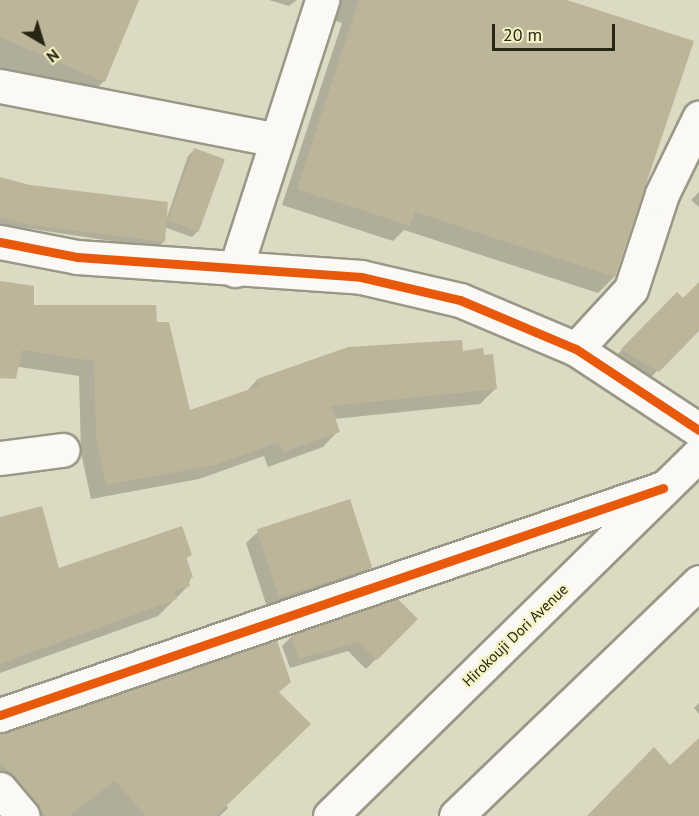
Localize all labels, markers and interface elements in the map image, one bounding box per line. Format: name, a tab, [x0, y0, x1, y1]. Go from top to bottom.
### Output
north arrow	[12, 12, 72, 72]
scale bar	[495, 12, 618, 50]
text: 20 m	[503, 23, 542, 46]
text: N	[43, 45, 63, 67]
street label: Hirokouji Dori Avenue	[458, 580, 572, 690]

